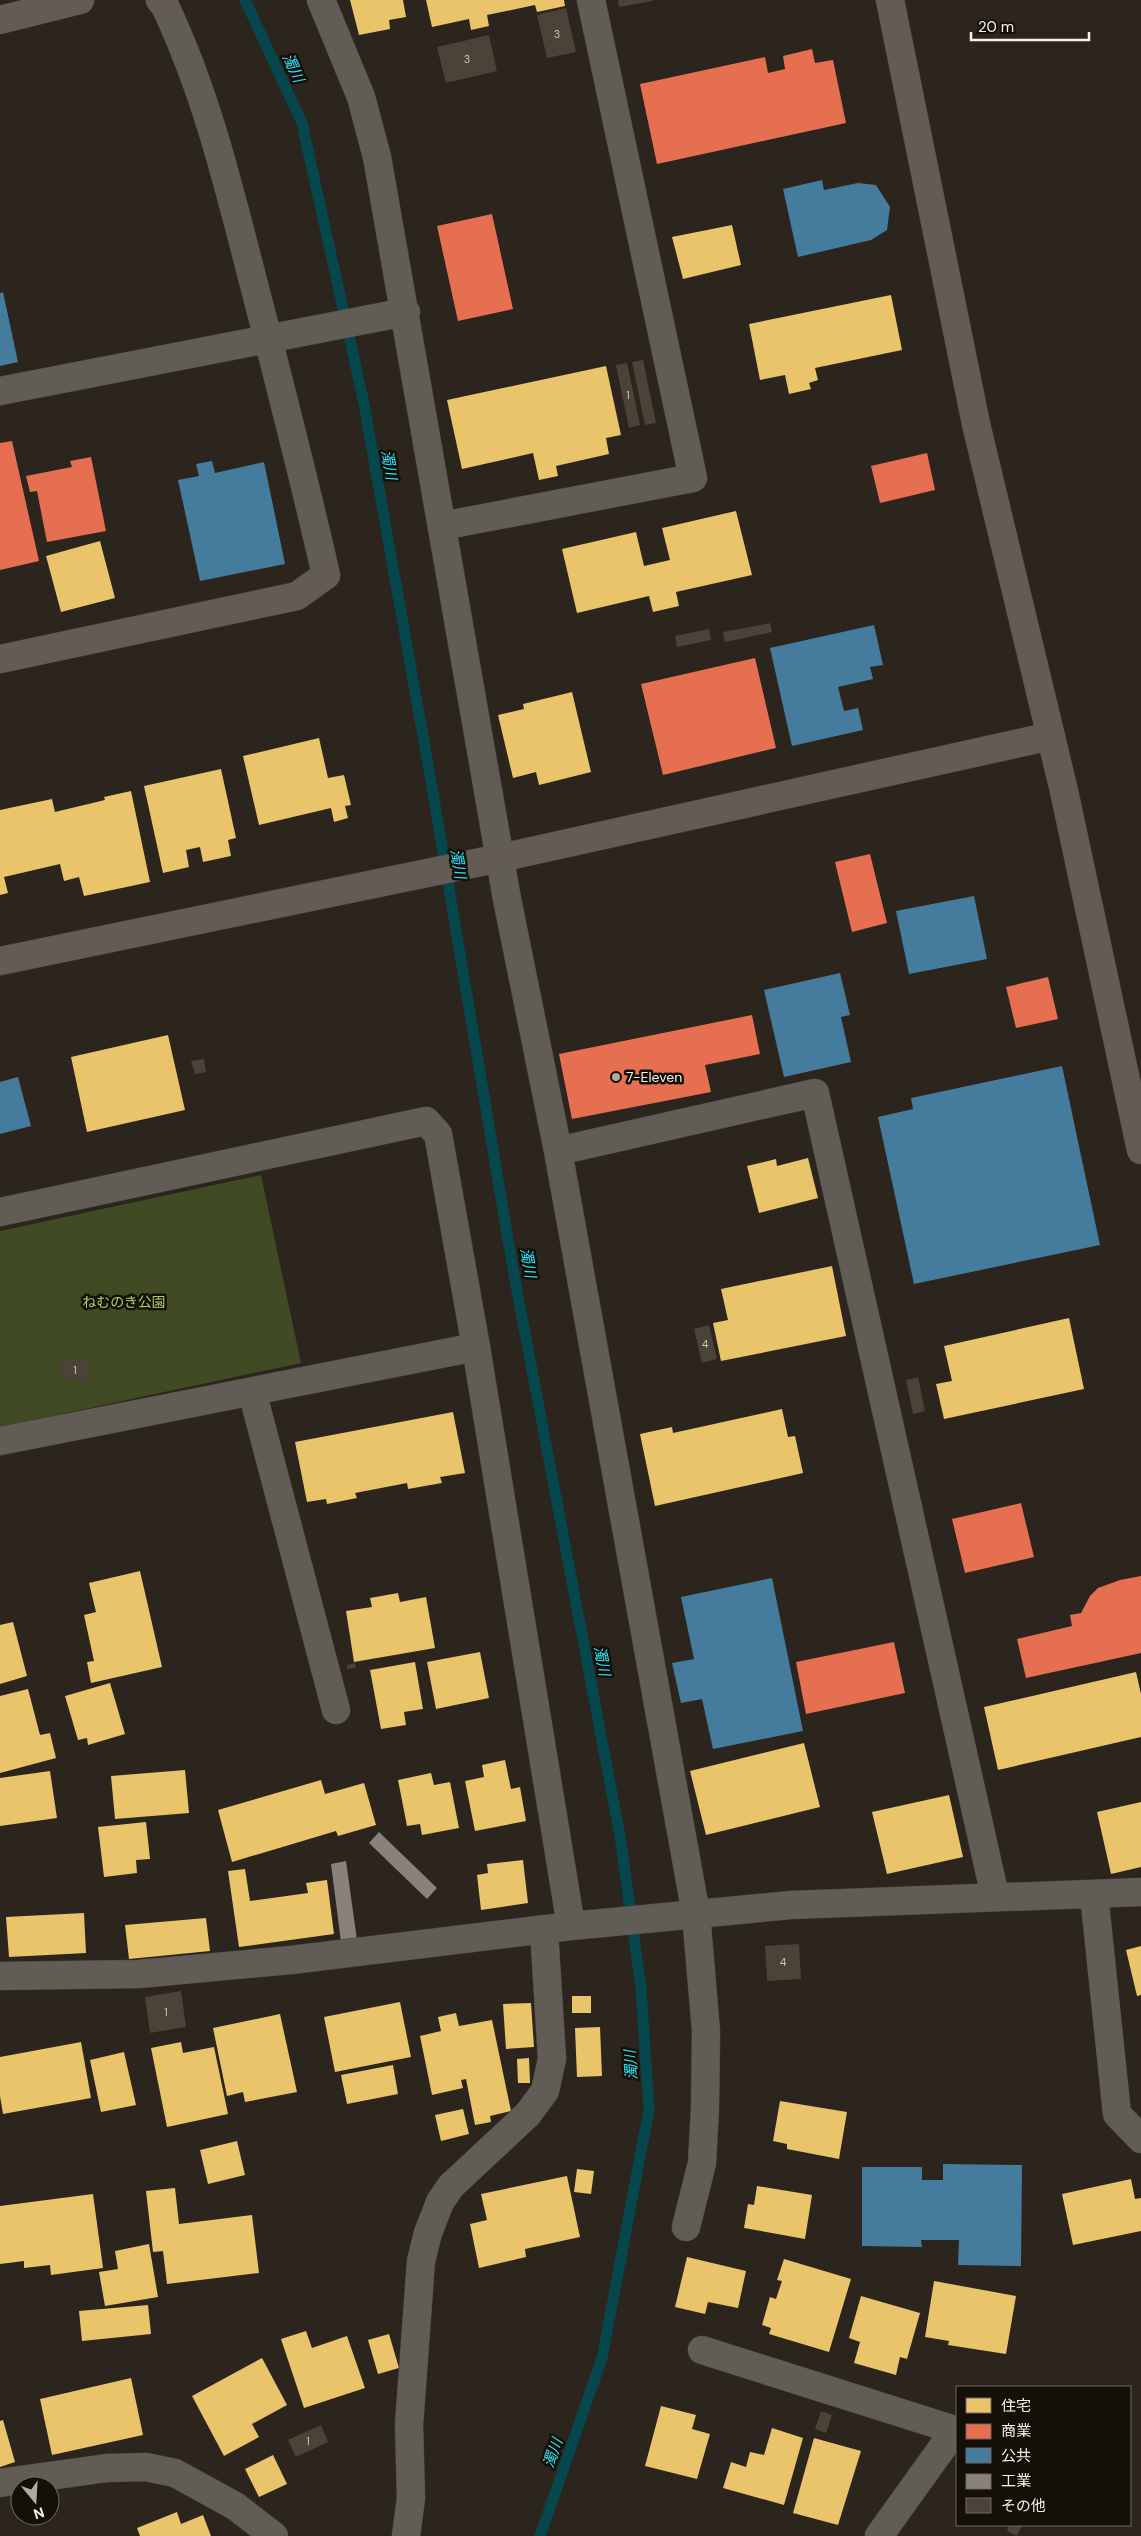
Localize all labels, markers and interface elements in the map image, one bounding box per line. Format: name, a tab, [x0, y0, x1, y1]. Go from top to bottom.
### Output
scale bar	[971, 10, 1088, 42]
text: 20 m	[978, 17, 1014, 37]
house number: 3	[554, 27, 560, 41]
water label: 濁川	[278, 50, 309, 88]
house number: 3	[464, 52, 470, 66]
house number: 1	[626, 388, 630, 402]
water label: 濁川	[377, 448, 402, 483]
water label: 濁川	[446, 847, 471, 882]
place label: 7-Eleven	[626, 1068, 682, 1086]
marker: 7-Eleven	[610, 1071, 622, 1083]
water label: 濁川	[516, 1246, 541, 1281]
park label: ねむのき公園	[82, 1293, 166, 1311]
house number: 4	[702, 1337, 709, 1351]
house number: 1	[73, 1363, 77, 1377]
water label: 濁川	[589, 1644, 615, 1680]
house number: 4	[780, 1955, 787, 1969]
house number: 1	[164, 2005, 168, 2019]
water label: 濁川	[620, 2047, 642, 2081]
legend	[956, 2386, 1131, 2526]
text: 住宅	[1001, 2396, 1031, 2416]
text: 商業	[1001, 2421, 1031, 2441]
house number: 1	[306, 2434, 310, 2448]
water label: 濁川	[539, 2434, 568, 2470]
text: 公共	[1001, 2446, 1031, 2466]
text: 工業	[1001, 2471, 1031, 2491]
north arrow	[10, 2476, 60, 2526]
text: その他	[1001, 2496, 1046, 2516]
text: N	[31, 2503, 47, 2524]

